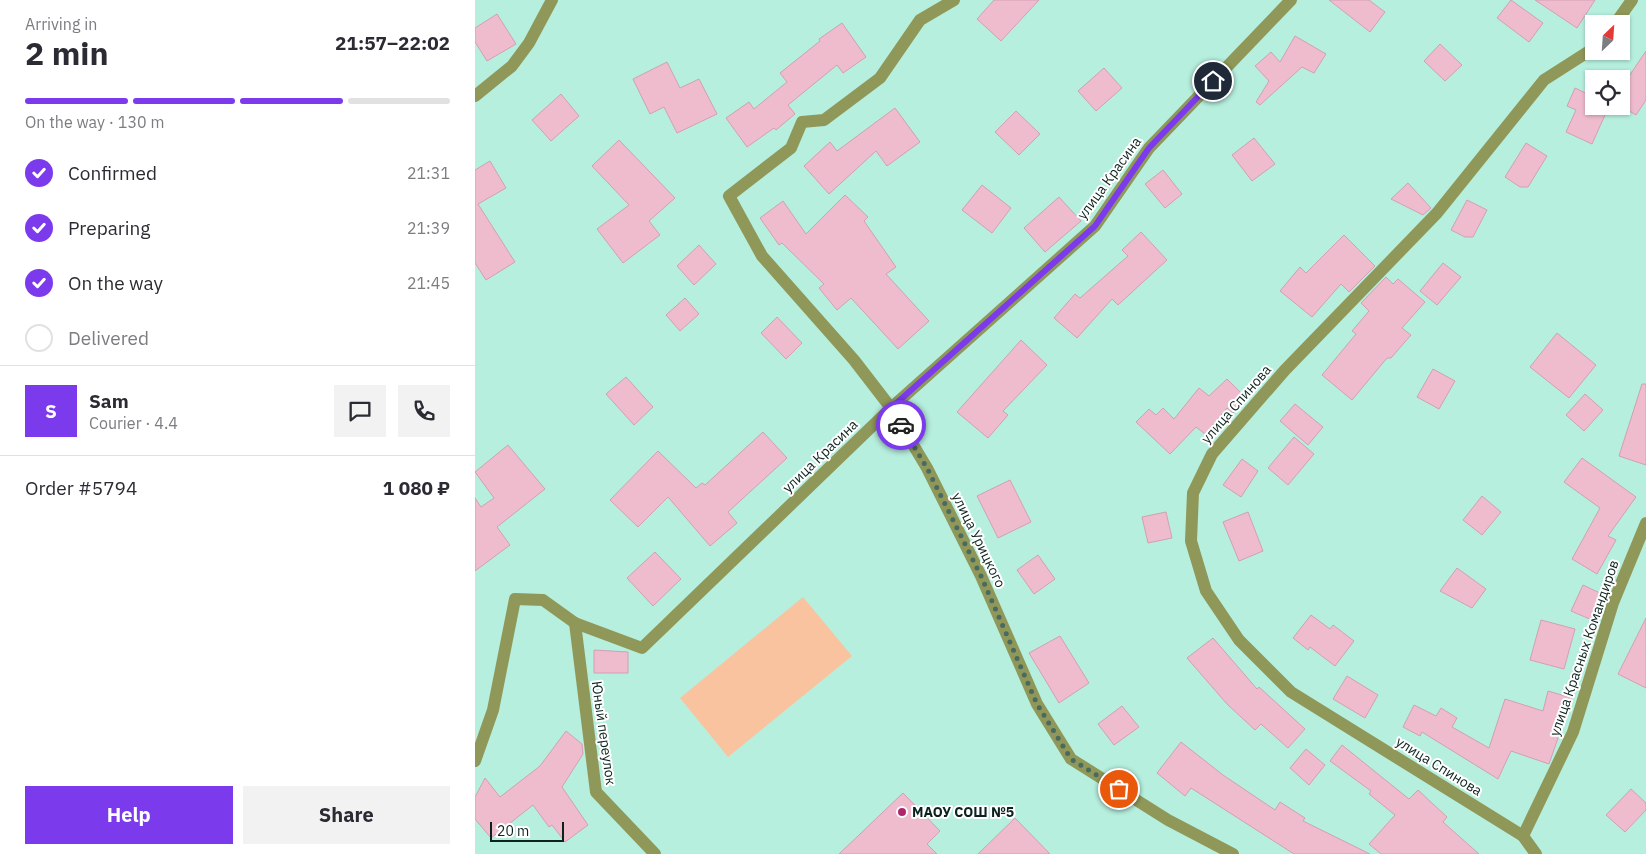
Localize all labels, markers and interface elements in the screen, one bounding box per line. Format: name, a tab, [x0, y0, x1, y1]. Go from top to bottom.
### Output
text: Arriving in	[25, 14, 97, 34]
north arrow	[1585, 15, 1630, 60]
map controls	[1585, 15, 1630, 115]
text: 21:57–22:02	[335, 31, 450, 55]
text: 2 min	[25, 32, 109, 74]
pin	[1192, 60, 1234, 102]
icon: home	[1199, 67, 1227, 95]
button: locate	[1585, 70, 1630, 115]
text: On the way · 130 m	[25, 112, 164, 132]
street label: улица Красина	[1073, 133, 1145, 223]
icon: check	[25, 159, 53, 187]
text: Confirmed	[68, 161, 157, 185]
text: 21:31	[407, 163, 450, 183]
icon: check	[25, 214, 53, 242]
text: Preparing	[68, 216, 150, 240]
text: 21:39	[407, 218, 450, 238]
icon: check	[25, 269, 53, 297]
text: On the way	[68, 271, 163, 295]
text: 21:45	[407, 273, 450, 293]
text: Delivered	[68, 326, 149, 350]
street label: улица Спинова	[1197, 361, 1275, 447]
button: chat	[334, 385, 386, 437]
button: phone	[398, 385, 450, 437]
text: Sam	[89, 389, 129, 413]
text: S	[45, 399, 57, 423]
courier	[876, 400, 926, 450]
icon: car	[887, 411, 915, 439]
text: Courier · 4.4	[89, 413, 178, 433]
street label: улица Красина	[779, 415, 862, 496]
text: Order #5794	[25, 476, 137, 500]
text: 1 080 ₽	[383, 476, 450, 500]
street label: улица Урицкого	[948, 489, 1010, 591]
street label: улица Красных Командиров	[1545, 557, 1623, 739]
street label: Юный переулок	[588, 680, 620, 787]
street label: улица Спинова	[1393, 732, 1486, 800]
pin	[1098, 768, 1140, 810]
icon: bag	[1105, 775, 1133, 803]
button: Help	[25, 786, 233, 844]
button: Share	[243, 786, 450, 844]
place label: МАОУ СОШ №5	[912, 803, 1014, 821]
marker: МАОУ СОШ №5	[896, 806, 908, 818]
scale bar	[490, 819, 564, 842]
text: 20 m	[497, 822, 529, 840]

